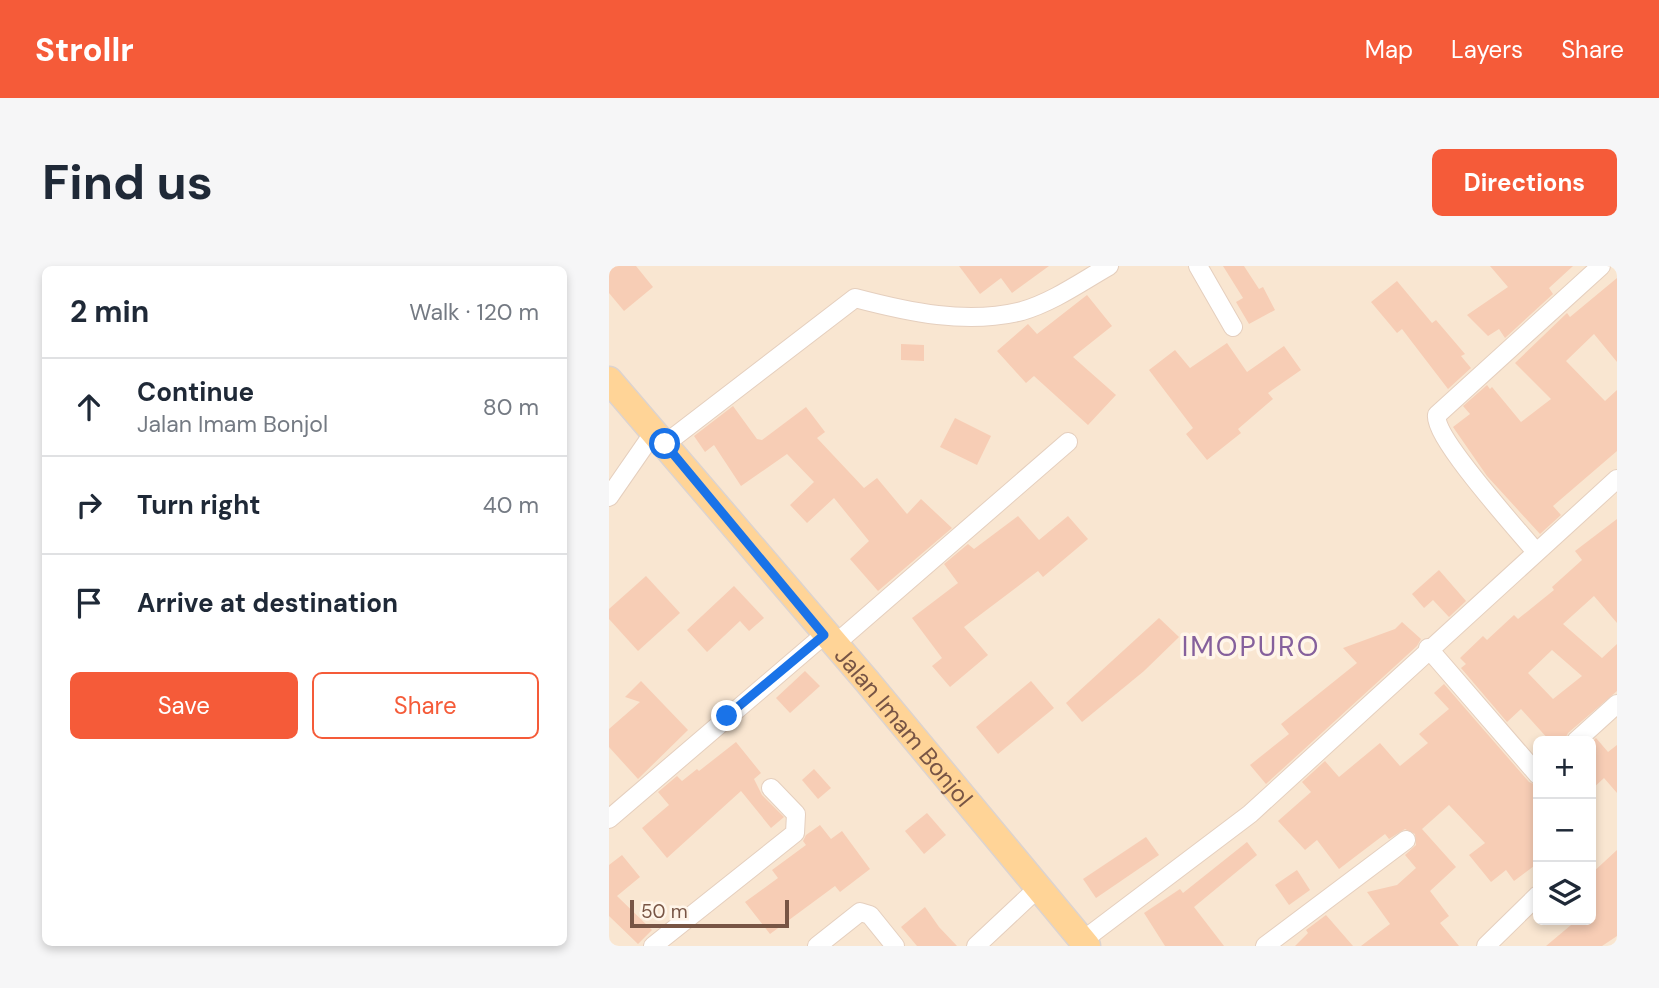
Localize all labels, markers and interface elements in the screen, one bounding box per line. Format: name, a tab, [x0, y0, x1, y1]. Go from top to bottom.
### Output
text: Strollr	[35, 28, 134, 71]
text: Map	[1365, 34, 1413, 65]
text: Layers	[1451, 34, 1523, 65]
text: Share	[1561, 34, 1624, 65]
button: Directions	[1432, 149, 1617, 216]
text: Find us	[42, 150, 213, 214]
text: 2 min	[70, 292, 149, 331]
text: Walk · 120 m	[409, 297, 539, 327]
text: Continue	[137, 375, 254, 409]
icon: ahead	[70, 388, 108, 426]
text: 80 m	[483, 392, 539, 422]
text: Jalan Imam Bonjol	[137, 409, 328, 439]
route start	[649, 428, 680, 459]
icon: right	[70, 486, 108, 524]
text: Turn right	[137, 488, 261, 522]
text: 40 m	[483, 490, 539, 520]
icon: arrive	[70, 584, 108, 622]
text: Arrive at destination	[137, 586, 398, 620]
district label: IMOPURO	[1182, 628, 1320, 665]
street label: Jalan Imam Bonjol	[828, 640, 980, 813]
button: Save	[70, 672, 298, 739]
button: Share	[312, 672, 539, 739]
route end	[711, 700, 742, 731]
map controls	[1533, 736, 1596, 925]
button: +	[1533, 736, 1596, 799]
button: −	[1533, 799, 1596, 862]
button: layers	[1533, 862, 1596, 925]
scale bar	[630, 897, 789, 929]
text: 50 m	[641, 899, 688, 924]

